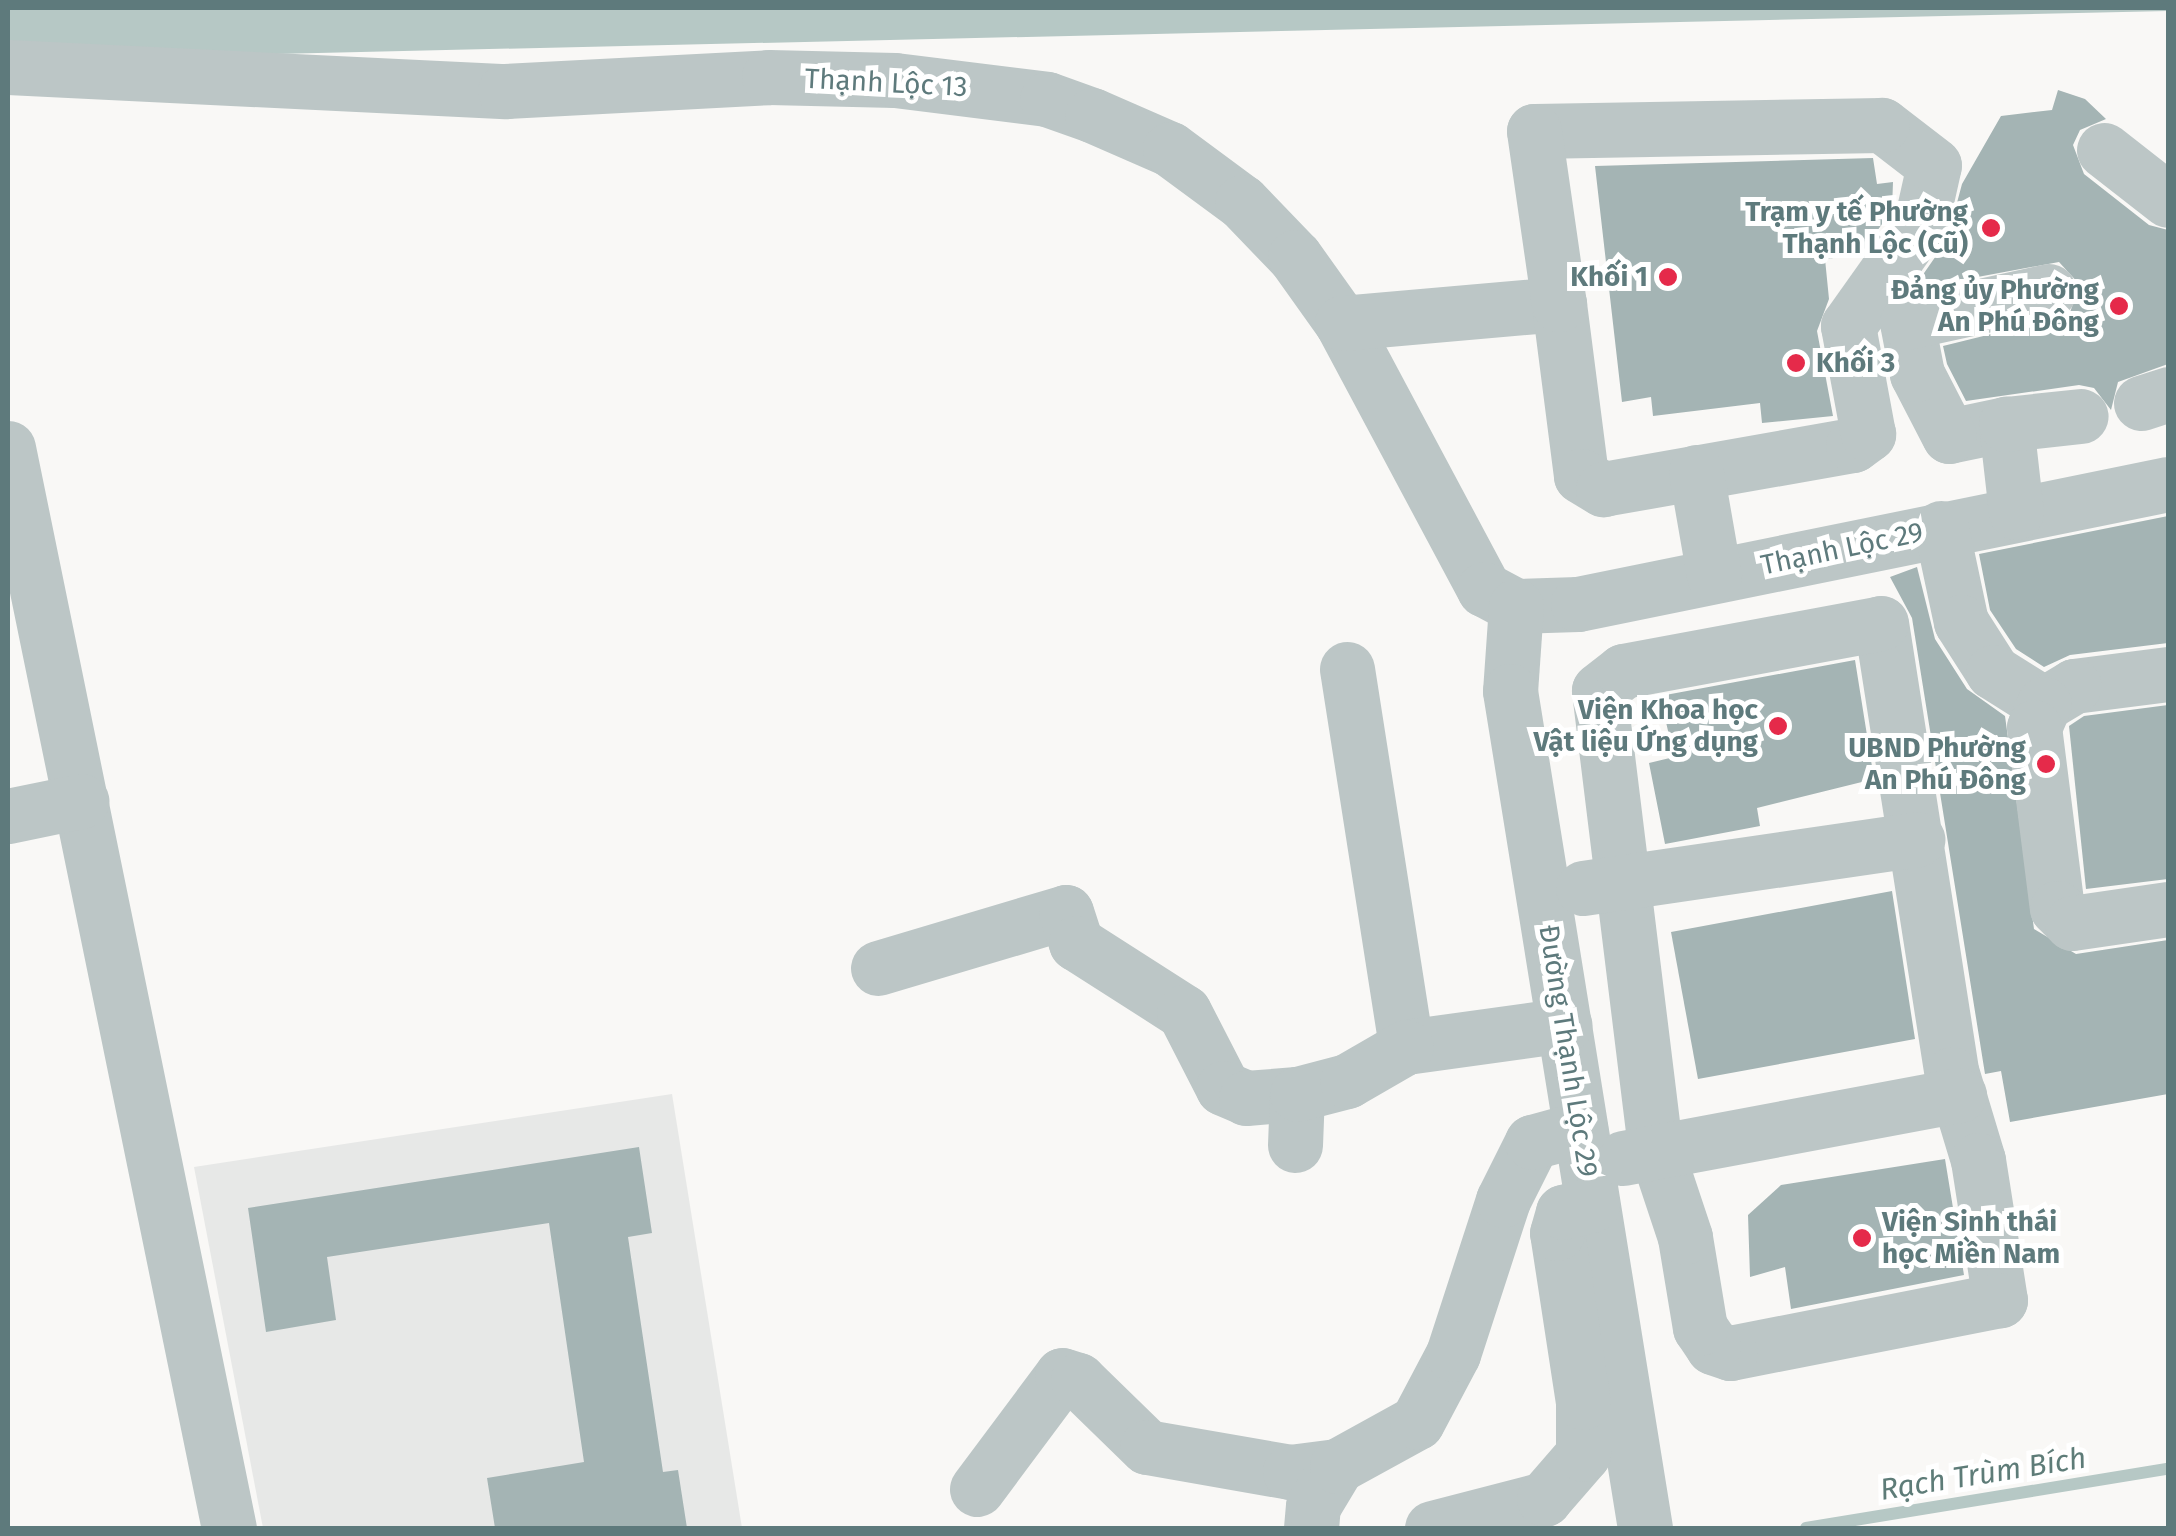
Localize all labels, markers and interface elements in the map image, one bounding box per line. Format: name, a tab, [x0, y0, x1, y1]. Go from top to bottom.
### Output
street label: Thạnh Lộc 13	[804, 62, 968, 104]
place label: Trạm y tế Phường Thạnh Lộc (Cũ)	[1745, 195, 1968, 261]
marker: Trạm y tế Phường Thạnh Lộc (Cũ)	[1978, 215, 2004, 241]
place label: Khối 1	[1570, 260, 1648, 294]
marker: Khối 1	[1657, 266, 1679, 288]
place label: Đảng ủy Phường An Phú Đông	[1891, 273, 2099, 339]
marker: Đảng ủy Phường An Phú Đông	[2108, 295, 2130, 317]
place label: Khối 3	[1816, 346, 1895, 380]
marker: Khối 3	[1785, 352, 1807, 374]
street label: Thạnh Lộc 29	[1758, 515, 1926, 583]
place label: Viện Khoa học Vật liệu Ứng dụng	[1533, 693, 1758, 759]
marker: Viện Khoa học Vật liệu Ứng dụng	[1767, 715, 1789, 737]
place label: UBND Phường An Phú Đông	[1848, 731, 2026, 797]
marker: UBND Phường An Phú Đông	[2035, 753, 2057, 775]
street label: Đường Thạnh Lộc 29	[1531, 923, 1605, 1179]
place label: Viện Sinh thái học Miền Nam	[1882, 1205, 2060, 1271]
marker: Viện Sinh thái học Miền Nam	[1851, 1227, 1873, 1249]
water label: Rạch Trùm Bích	[1877, 1440, 2089, 1508]

